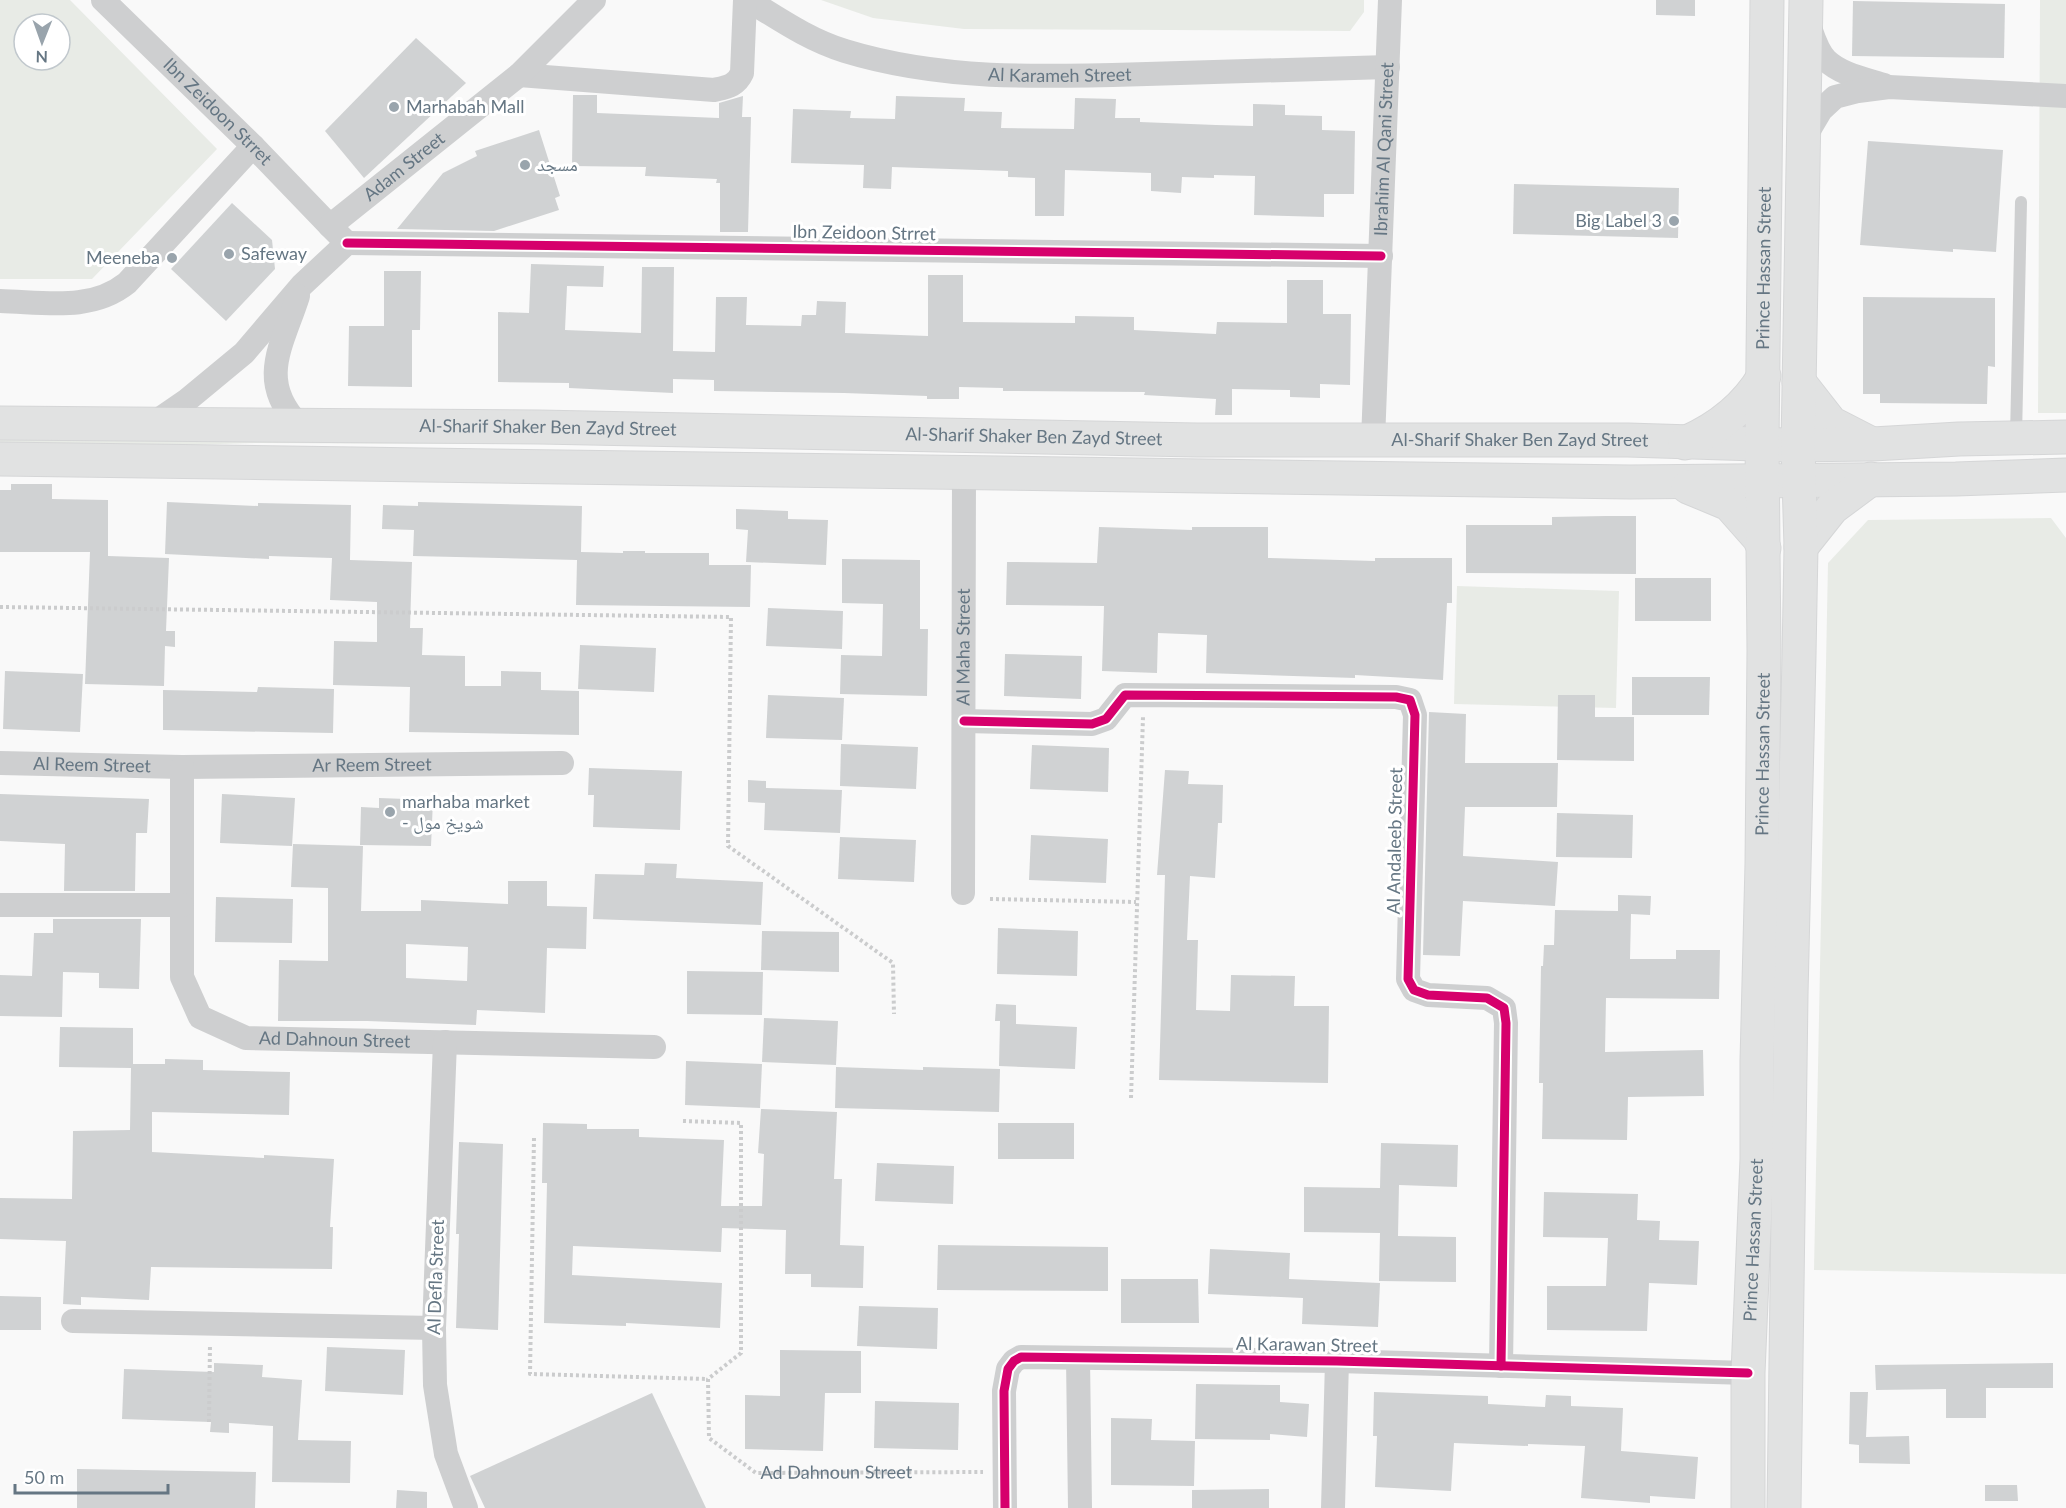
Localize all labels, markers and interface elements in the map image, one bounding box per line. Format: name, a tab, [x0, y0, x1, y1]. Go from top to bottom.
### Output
north arrow	[12, 12, 72, 72]
text: N	[35, 48, 48, 67]
street label: Ibn Zeidoon Strret	[159, 53, 278, 170]
street label: Ibrahim Al Qani Street	[1369, 61, 1398, 237]
street label: Al Karameh Street	[988, 62, 1132, 86]
place label: Marhabah Mall	[406, 95, 525, 117]
marker: Marhabah Mall	[387, 100, 401, 114]
street label: Adam Street	[358, 126, 449, 205]
place label: مسجد	[537, 153, 578, 175]
marker: مسجد	[518, 158, 532, 172]
street label: Prince Hassan Street	[1751, 186, 1775, 350]
place label: Big Label 3	[1575, 209, 1662, 231]
marker: Big Label 3	[1667, 214, 1681, 228]
street label: Ibn Zeidoon Strret	[792, 220, 936, 244]
place label: Safeway	[241, 242, 308, 264]
place label: Meeneba	[86, 246, 160, 268]
marker: Safeway	[222, 247, 236, 261]
marker: Meeneba	[165, 251, 179, 265]
street label: Al-Sharif Shaker Ben Zayd Street	[419, 414, 677, 440]
street label: Al-Sharif Shaker Ben Zayd Street	[905, 422, 1163, 449]
street label: Al-Sharif Shaker Ben Zayd Street	[1391, 428, 1649, 451]
street label: Al Maha Street	[951, 588, 974, 706]
street label: Prince Hassan Street	[1750, 672, 1774, 836]
street label: Al Reem Street	[33, 752, 152, 776]
street label: Ar Reem Street	[312, 752, 432, 776]
street label: Al Andaleeb Street	[1382, 767, 1406, 915]
place label: marhaba market - شويخ مول	[402, 790, 530, 835]
marker: marhaba market - شويخ مول	[383, 805, 397, 819]
street label: Ad Dahnoun Street	[259, 1026, 411, 1052]
street label: Prince Hassan Street	[1738, 1158, 1767, 1322]
street label: Al Defla Street	[422, 1218, 448, 1335]
street label: Al Karawan Street	[1236, 1332, 1379, 1356]
scale bar	[15, 1457, 168, 1495]
street label: Ad Dahnoun Street	[761, 1460, 913, 1483]
text: 50 m	[24, 1466, 64, 1488]

